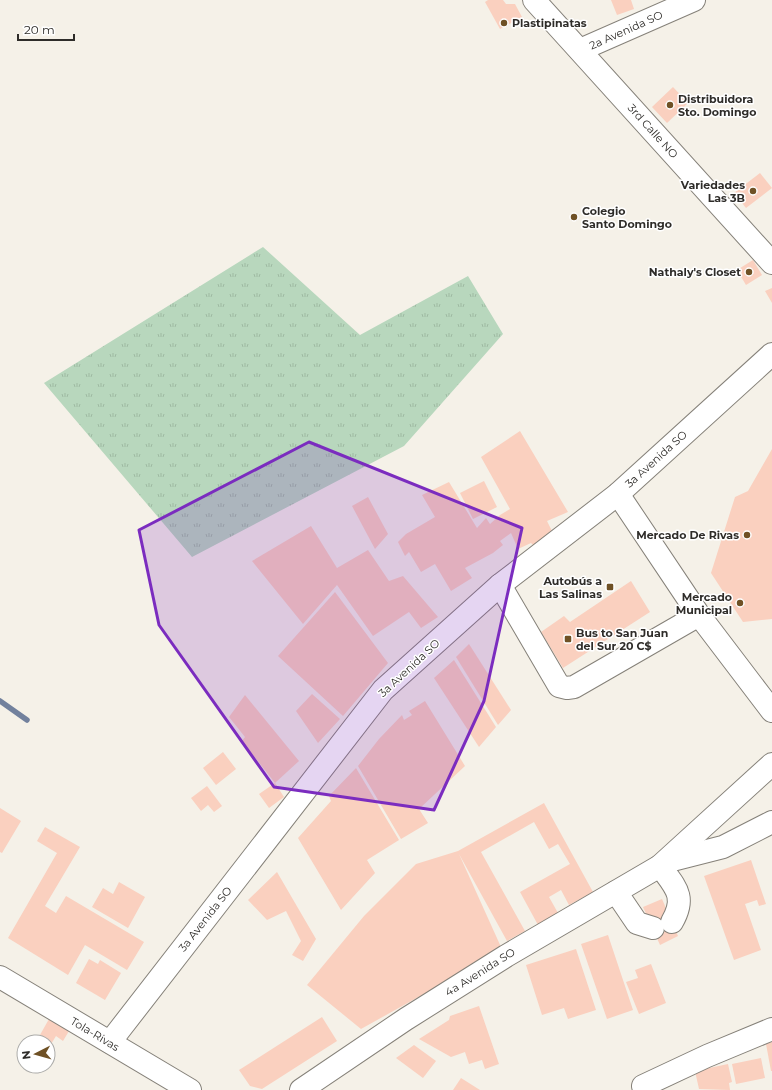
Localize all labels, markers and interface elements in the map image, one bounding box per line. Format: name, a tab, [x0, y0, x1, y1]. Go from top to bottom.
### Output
street label: 2a Avenida SO	[587, 8, 665, 52]
scale bar	[18, 16, 74, 42]
place label: Plastipinatas	[512, 16, 587, 30]
marker: Plastipinatas	[499, 18, 509, 28]
text: 20 m	[24, 22, 55, 37]
place label: Distribuidora Sto. Domingo	[678, 92, 756, 119]
marker: Distribuidora Sto. Domingo	[665, 100, 675, 110]
street label: 3rd Calle NO	[625, 101, 681, 161]
place label: Variedades Las 3B	[680, 178, 745, 205]
marker: Variedades Las 3B	[748, 186, 758, 196]
place label: Colegio Santo Domingo	[582, 204, 672, 231]
marker: Colegio Santo Domingo	[569, 212, 579, 222]
place label: Nathaly's Closet	[649, 265, 741, 279]
marker: Nathaly's Closet	[744, 267, 754, 277]
street label: 3a Avenida SO	[622, 427, 690, 491]
place label: Mercado De Rivas	[636, 528, 739, 542]
marker: Mercado De Rivas	[742, 530, 752, 540]
place label: Autobús a Las Salinas	[539, 574, 602, 601]
marker: Autobús a Las Salinas	[605, 582, 615, 592]
place label: Mercado Municipal	[676, 590, 732, 617]
marker: Mercado Municipal	[735, 598, 745, 608]
place label: Bus to San Juan del Sur 20 C$	[576, 626, 668, 653]
marker: Bus to San Juan del Sur 20 C$	[563, 634, 573, 644]
street label: 3a Avenida SO	[375, 636, 443, 700]
street label: 3a Avenida SO	[175, 884, 235, 954]
street label: 4a Avenida SO	[442, 945, 518, 999]
street label: Tola-Rivas	[68, 1014, 123, 1054]
north arrow	[16, 1034, 56, 1074]
text: N	[19, 1050, 33, 1060]

